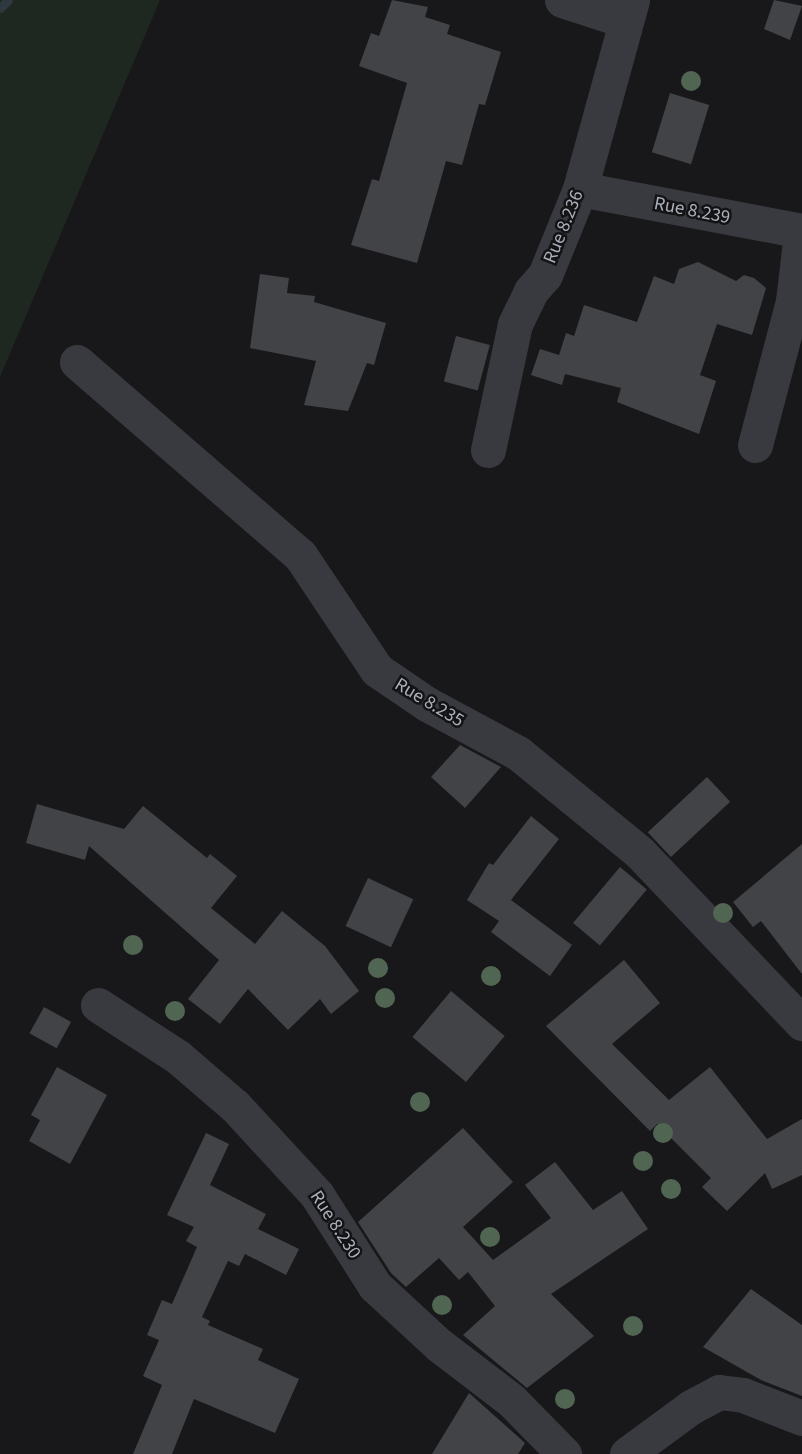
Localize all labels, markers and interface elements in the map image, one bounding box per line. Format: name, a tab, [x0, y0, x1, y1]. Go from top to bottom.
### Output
street label: Rue 8.236	[539, 187, 589, 267]
street label: Rue 8.239	[652, 192, 732, 230]
street label: Rue 8.235	[390, 673, 468, 733]
street label: Rue 8.230	[305, 1187, 365, 1263]

